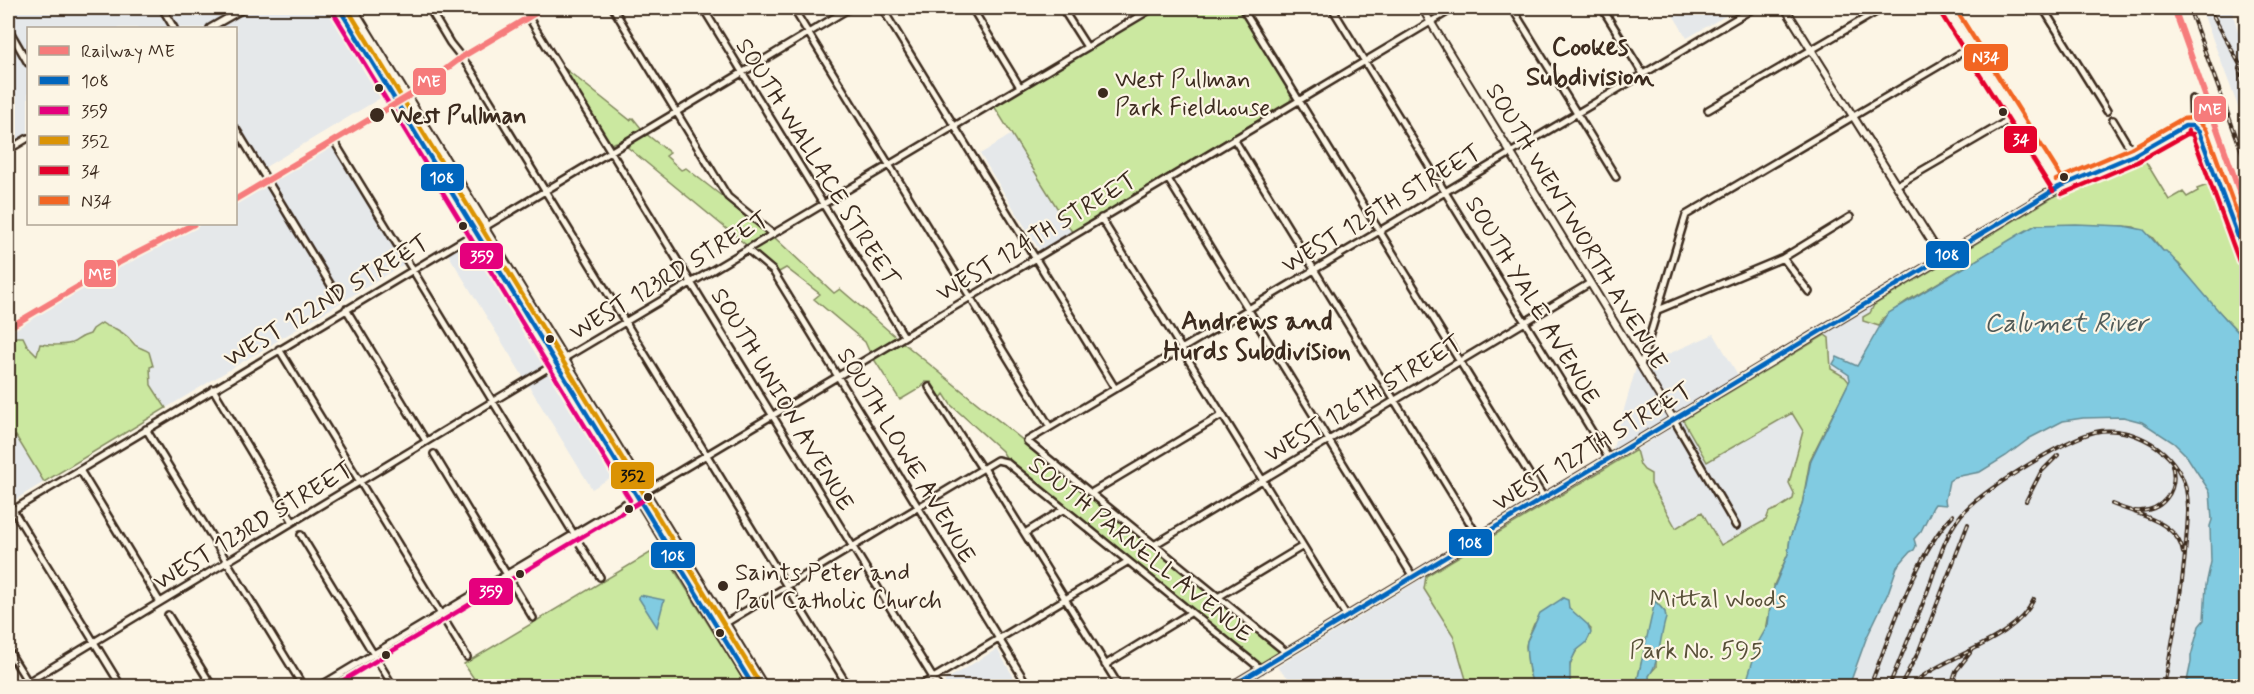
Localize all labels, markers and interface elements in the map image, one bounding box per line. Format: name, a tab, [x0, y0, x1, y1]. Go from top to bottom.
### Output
legend	[27, 27, 237, 225]
district label: Cookes Subdivision	[1526, 31, 1655, 95]
street label: SOUTH WALLACE STREET	[728, 33, 906, 293]
text: Railway ME	[81, 40, 175, 64]
line badge: N34	[1963, 43, 2009, 72]
text: N34	[1972, 48, 2000, 69]
place label: West Pullman Park Fieldhouse	[1115, 65, 1270, 124]
line badge: ME	[412, 67, 447, 96]
text: 108	[81, 70, 109, 94]
text: ME	[417, 72, 441, 93]
street label: SOUTH WENTWORTH AVENUE	[1478, 78, 1674, 376]
unlabelled marker	[373, 82, 385, 94]
marker: West Pullman Park Fieldhouse	[1096, 86, 1110, 100]
line badge: ME	[2193, 95, 2227, 123]
text: 359	[81, 100, 108, 124]
text: ME	[2198, 100, 2222, 121]
place label: West Pullman	[390, 101, 527, 132]
marker: West Pullman	[368, 106, 386, 124]
unlabelled marker	[1997, 106, 2009, 118]
line badge: 34	[2003, 125, 2038, 154]
text: 352	[81, 130, 110, 154]
text: 34	[2013, 130, 2030, 151]
street label: WEST 125TH STREET	[1276, 137, 1487, 281]
text: 34	[81, 160, 100, 184]
line badge: 108	[420, 163, 465, 192]
street label: WEST 124TH STREET	[931, 165, 1143, 309]
text: 108	[430, 168, 454, 189]
unlabelled marker	[2058, 171, 2070, 183]
text: N34	[81, 190, 112, 214]
street label: SOUTH YALE AVENUE	[1457, 191, 1606, 411]
street label: WEST 123RD STREET	[564, 204, 775, 348]
unlabelled marker	[457, 220, 469, 232]
street label: WEST 122ND STREET	[218, 228, 435, 375]
line badge: 108	[1925, 240, 1970, 269]
line badge: 359	[459, 242, 504, 270]
text: 108	[1935, 245, 1959, 266]
text: 359	[470, 247, 494, 268]
line badge: ME	[83, 259, 117, 288]
text: ME	[88, 265, 112, 286]
street label: SOUTH UNION AVENUE	[703, 283, 861, 517]
district label: Andrews and Hurds Subdivision	[1163, 305, 1351, 369]
water label: Calumet River	[1984, 307, 2151, 341]
street label: WEST 126TH STREET	[1259, 328, 1468, 471]
unlabelled marker	[544, 333, 556, 345]
street label: SOUTH LOWE AVENUE	[829, 342, 982, 569]
street label: WEST 127TH STREET	[1487, 375, 1698, 519]
street label: SOUTH PARNELL AVENUE	[1022, 450, 1259, 650]
street label: WEST 123RD STREET	[148, 454, 359, 598]
line badge: 352	[610, 461, 655, 490]
text: 352	[620, 466, 646, 487]
unlabelled marker	[642, 491, 654, 503]
unlabelled marker	[623, 503, 635, 515]
line badge: 108	[1448, 528, 1493, 557]
text: 108	[1458, 533, 1482, 554]
line badge: 108	[650, 541, 696, 569]
text: 108	[661, 546, 685, 567]
place label: Saints Peter and Paul Catholic Church	[735, 558, 942, 617]
unlabelled marker	[514, 568, 526, 580]
line badge: 359	[468, 577, 514, 606]
marker: Saints Peter and Paul Catholic Church	[716, 579, 730, 593]
text: 359	[479, 582, 503, 603]
park label: Mittal Woods	[1650, 585, 1787, 616]
unlabelled marker	[714, 627, 726, 639]
park label: Park No. 595	[1629, 636, 1763, 667]
unlabelled marker	[380, 649, 392, 661]

